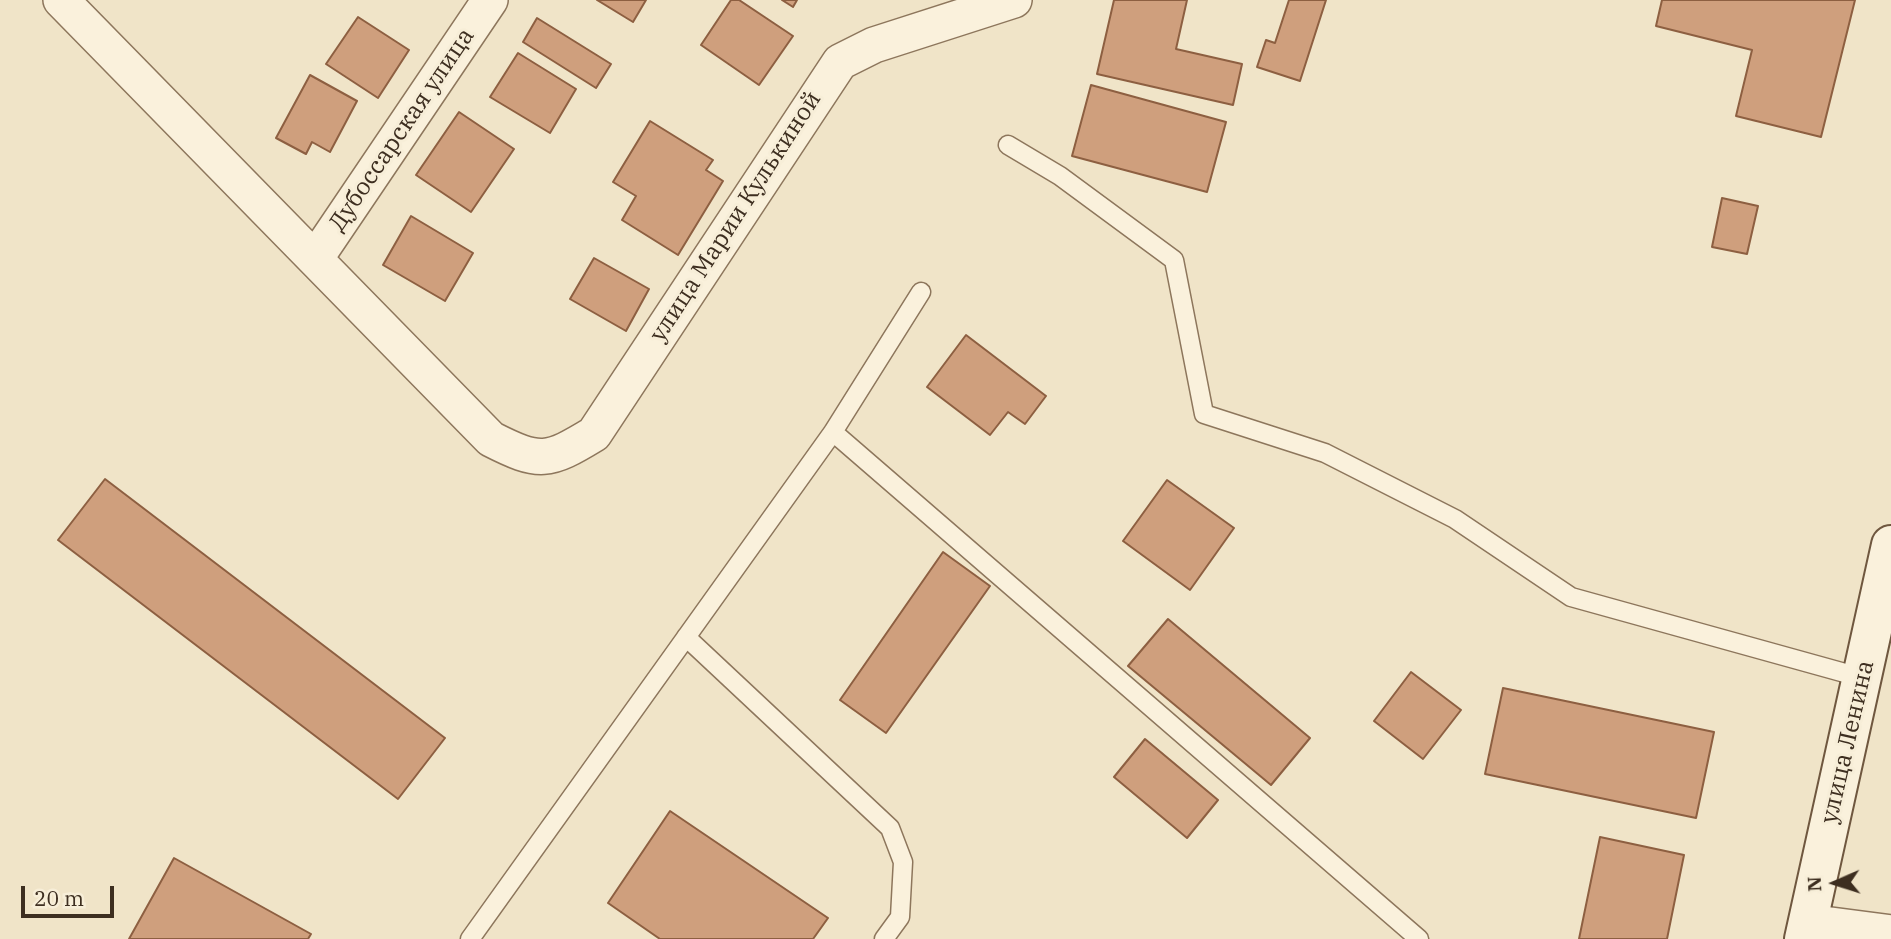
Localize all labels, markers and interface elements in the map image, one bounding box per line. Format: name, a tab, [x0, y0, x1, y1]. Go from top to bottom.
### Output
street label: Дубоссарская улица	[323, 23, 481, 237]
street label: улица Марии Кулькиной	[644, 86, 828, 348]
street label: улица Ленина	[1815, 658, 1881, 826]
north arrow	[1800, 848, 1870, 918]
scale bar	[24, 872, 117, 916]
text: N	[1802, 876, 1826, 892]
text: 20 m	[34, 884, 84, 912]

